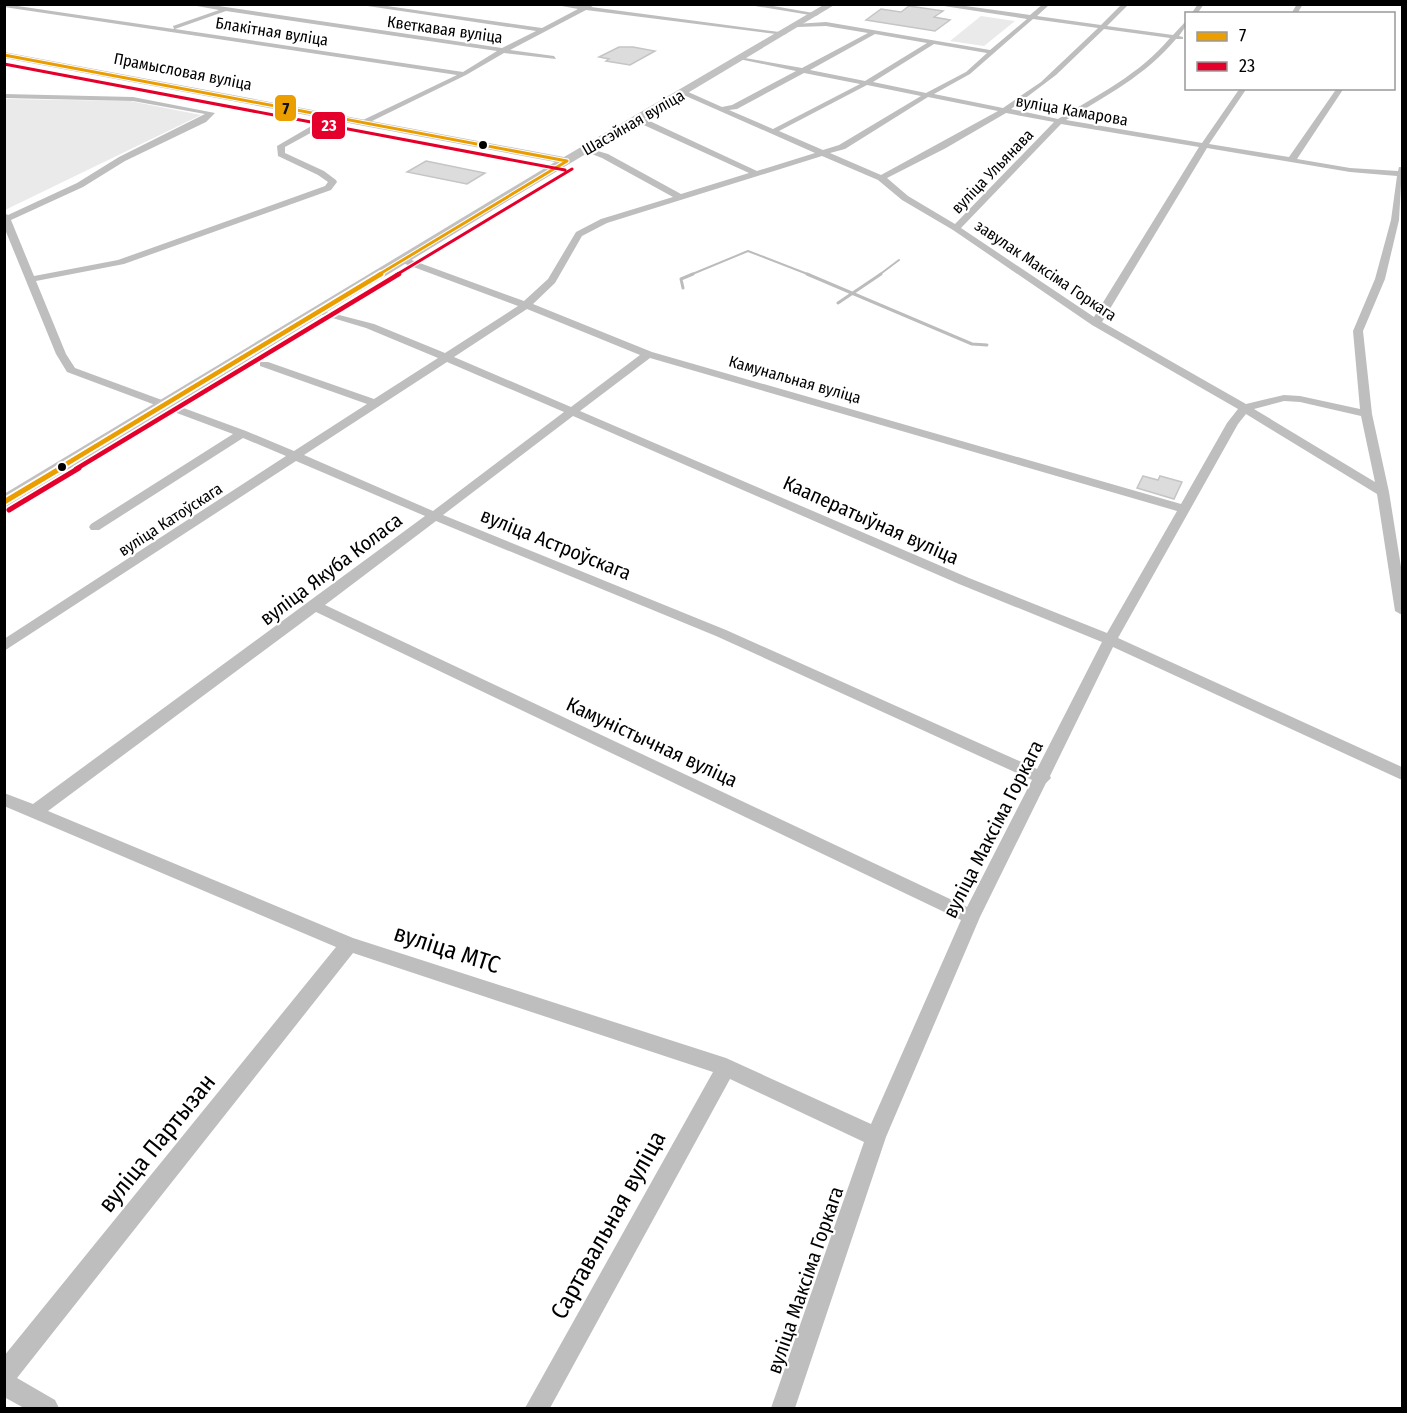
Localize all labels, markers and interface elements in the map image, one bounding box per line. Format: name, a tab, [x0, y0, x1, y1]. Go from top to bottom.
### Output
street label: Кветкавая вуліца	[386, 12, 504, 47]
legend	[1185, 12, 1395, 90]
street label: Блакітная вуліца	[214, 13, 330, 50]
text: 7	[1239, 25, 1246, 47]
street label: Прамысловая вуліца	[112, 49, 254, 94]
text: 23	[1239, 55, 1255, 77]
street label: Шасэйная вуліца	[579, 85, 688, 159]
street label: вуліца Камарова	[1014, 91, 1130, 130]
line badge: 7	[274, 94, 297, 122]
text: 7	[283, 99, 290, 118]
line badge: 23	[311, 111, 346, 140]
text: 23	[321, 116, 337, 135]
street label: вуліца Ульянава	[947, 125, 1037, 217]
unlabelled marker	[477, 139, 489, 151]
street label: завулак Максіма Горкага	[971, 216, 1120, 325]
street label: Камунальная вуліца	[727, 352, 863, 407]
unlabelled marker	[56, 461, 68, 473]
street label: Кааператыўная вуліца	[779, 470, 963, 570]
street label: вуліца Катоўскага	[115, 479, 226, 560]
street label: вуліца Астроўскага	[477, 503, 635, 585]
street label: вуліца Якуба Коласа	[255, 508, 407, 630]
street label: Камуністычная вуліца	[563, 692, 741, 792]
street label: вуліца Максіма Горкага	[938, 736, 1048, 922]
street label: вуліца МТС	[390, 919, 504, 979]
street label: вуліца Партызан	[93, 1068, 221, 1218]
street label: Сартавальная вуліца	[545, 1126, 671, 1324]
street label: вуліца Максіма Горкага	[762, 1183, 848, 1377]

